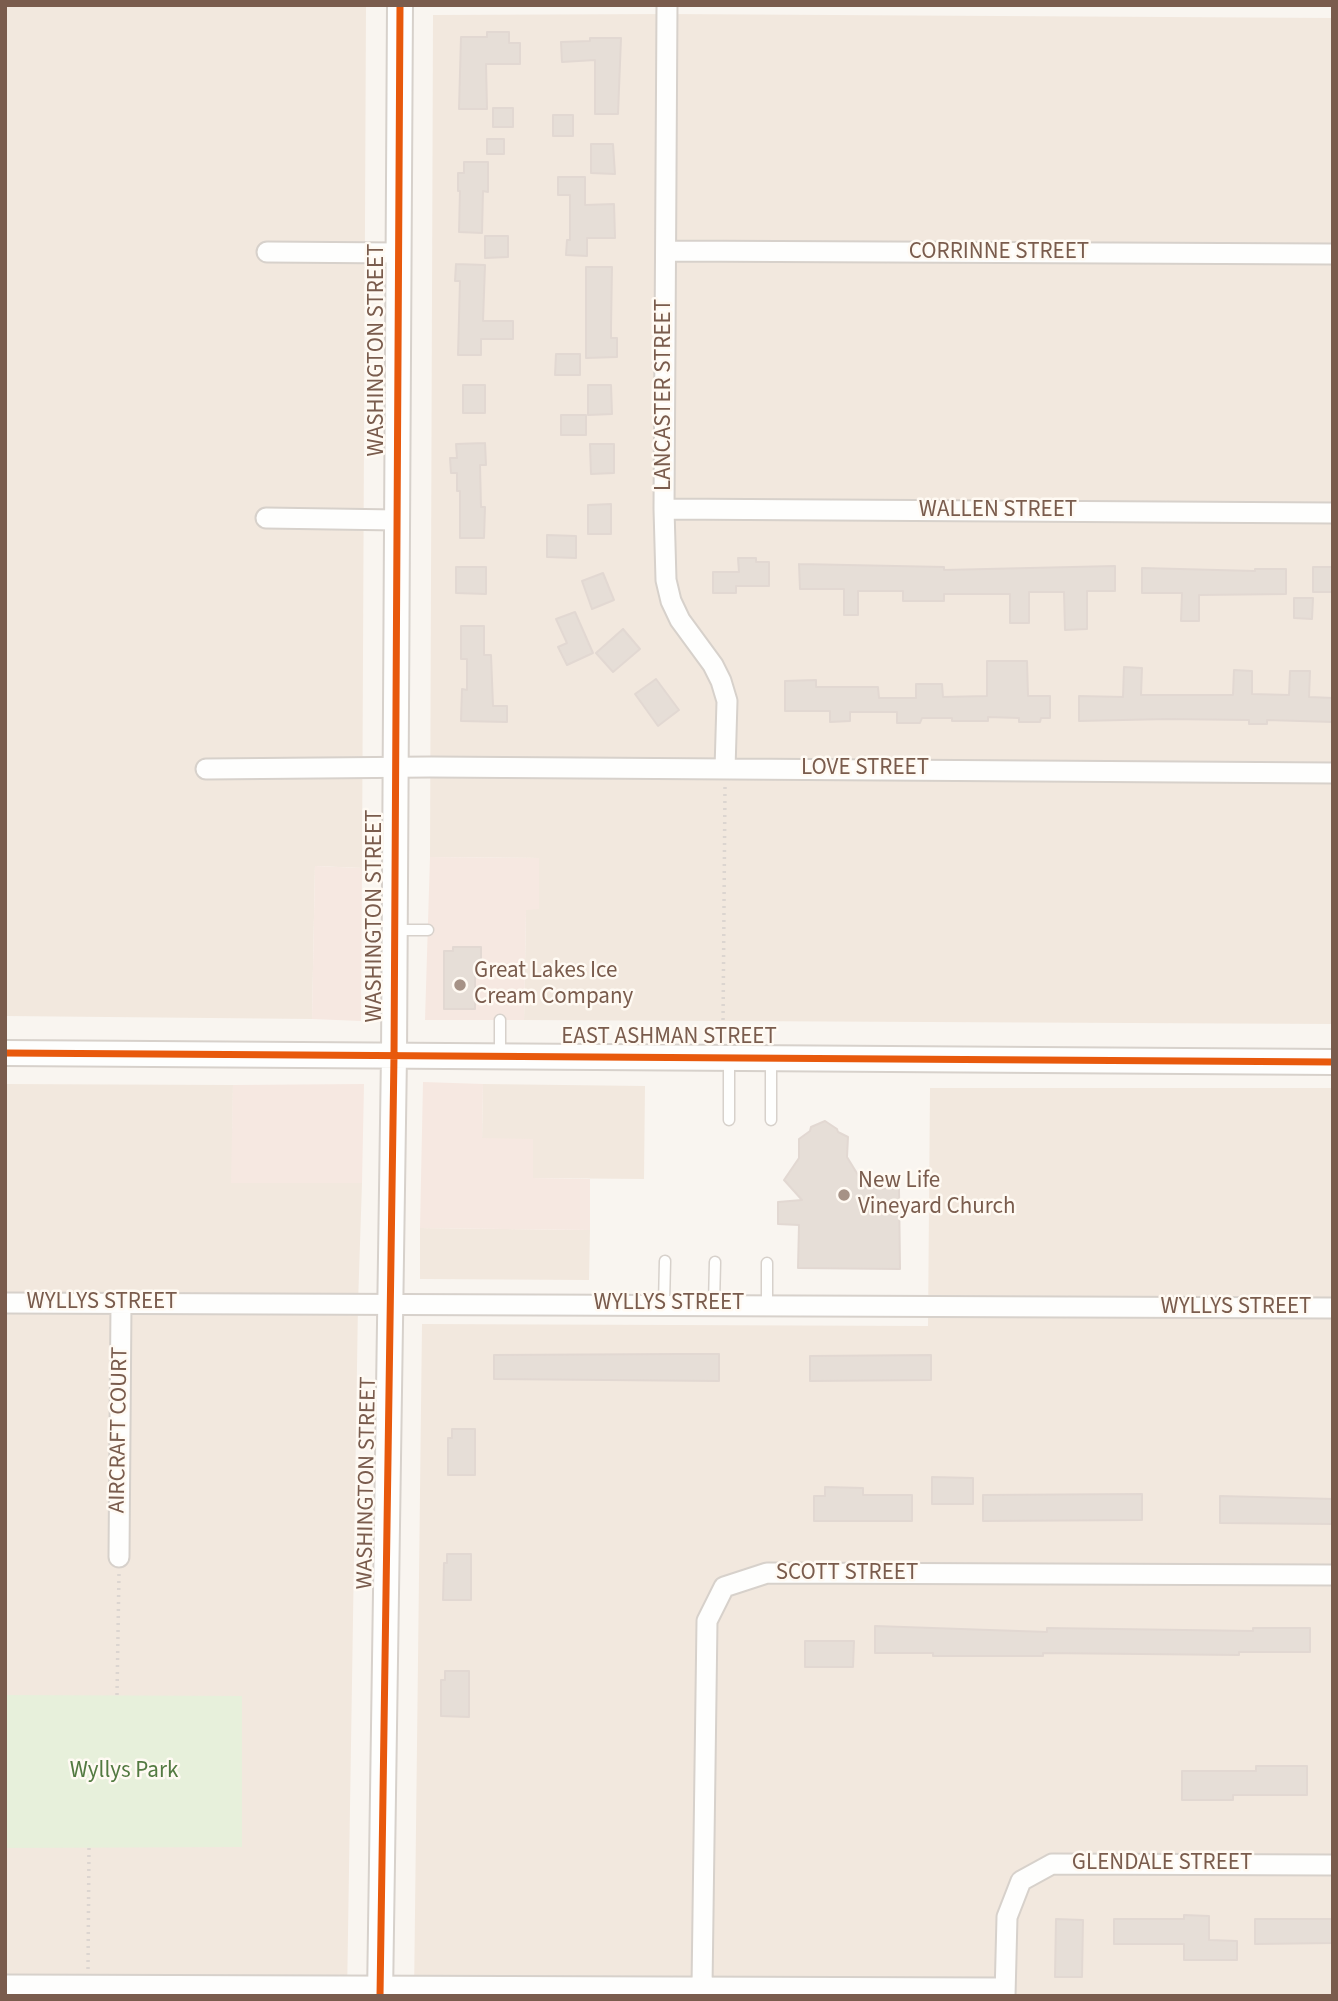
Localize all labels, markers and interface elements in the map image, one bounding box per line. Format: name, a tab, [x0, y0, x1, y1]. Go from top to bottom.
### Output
street label: CORRINNE STREET	[909, 239, 1089, 267]
street label: WASHINGTON STREET	[364, 244, 392, 456]
street label: LANCASTER STREET	[651, 299, 679, 491]
street label: WALLEN STREET	[919, 497, 1077, 525]
street label: LOVE STREET	[801, 755, 929, 783]
street label: WASHINGTON STREET	[362, 810, 390, 1022]
place label: Great Lakes Ice Cream Company	[474, 958, 633, 1012]
marker: Great Lakes Ice Cream Company	[452, 977, 468, 993]
street label: EAST ASHMAN STREET	[561, 1024, 777, 1052]
place label: New Life Vineyard Church	[858, 1168, 1016, 1222]
marker: New Life Vineyard Church	[836, 1187, 852, 1203]
street label: WYLLYS STREET	[27, 1289, 177, 1317]
street label: WYLLYS STREET	[594, 1290, 744, 1318]
street label: WYLLYS STREET	[1161, 1294, 1311, 1322]
street label: AIRCRAFT COURT	[105, 1347, 135, 1513]
street label: WASHINGTON STREET	[352, 1376, 384, 1590]
street label: SCOTT STREET	[776, 1560, 918, 1588]
park label: Wyllys Park	[70, 1758, 178, 1786]
street label: GLENDALE STREET	[1072, 1850, 1252, 1878]

